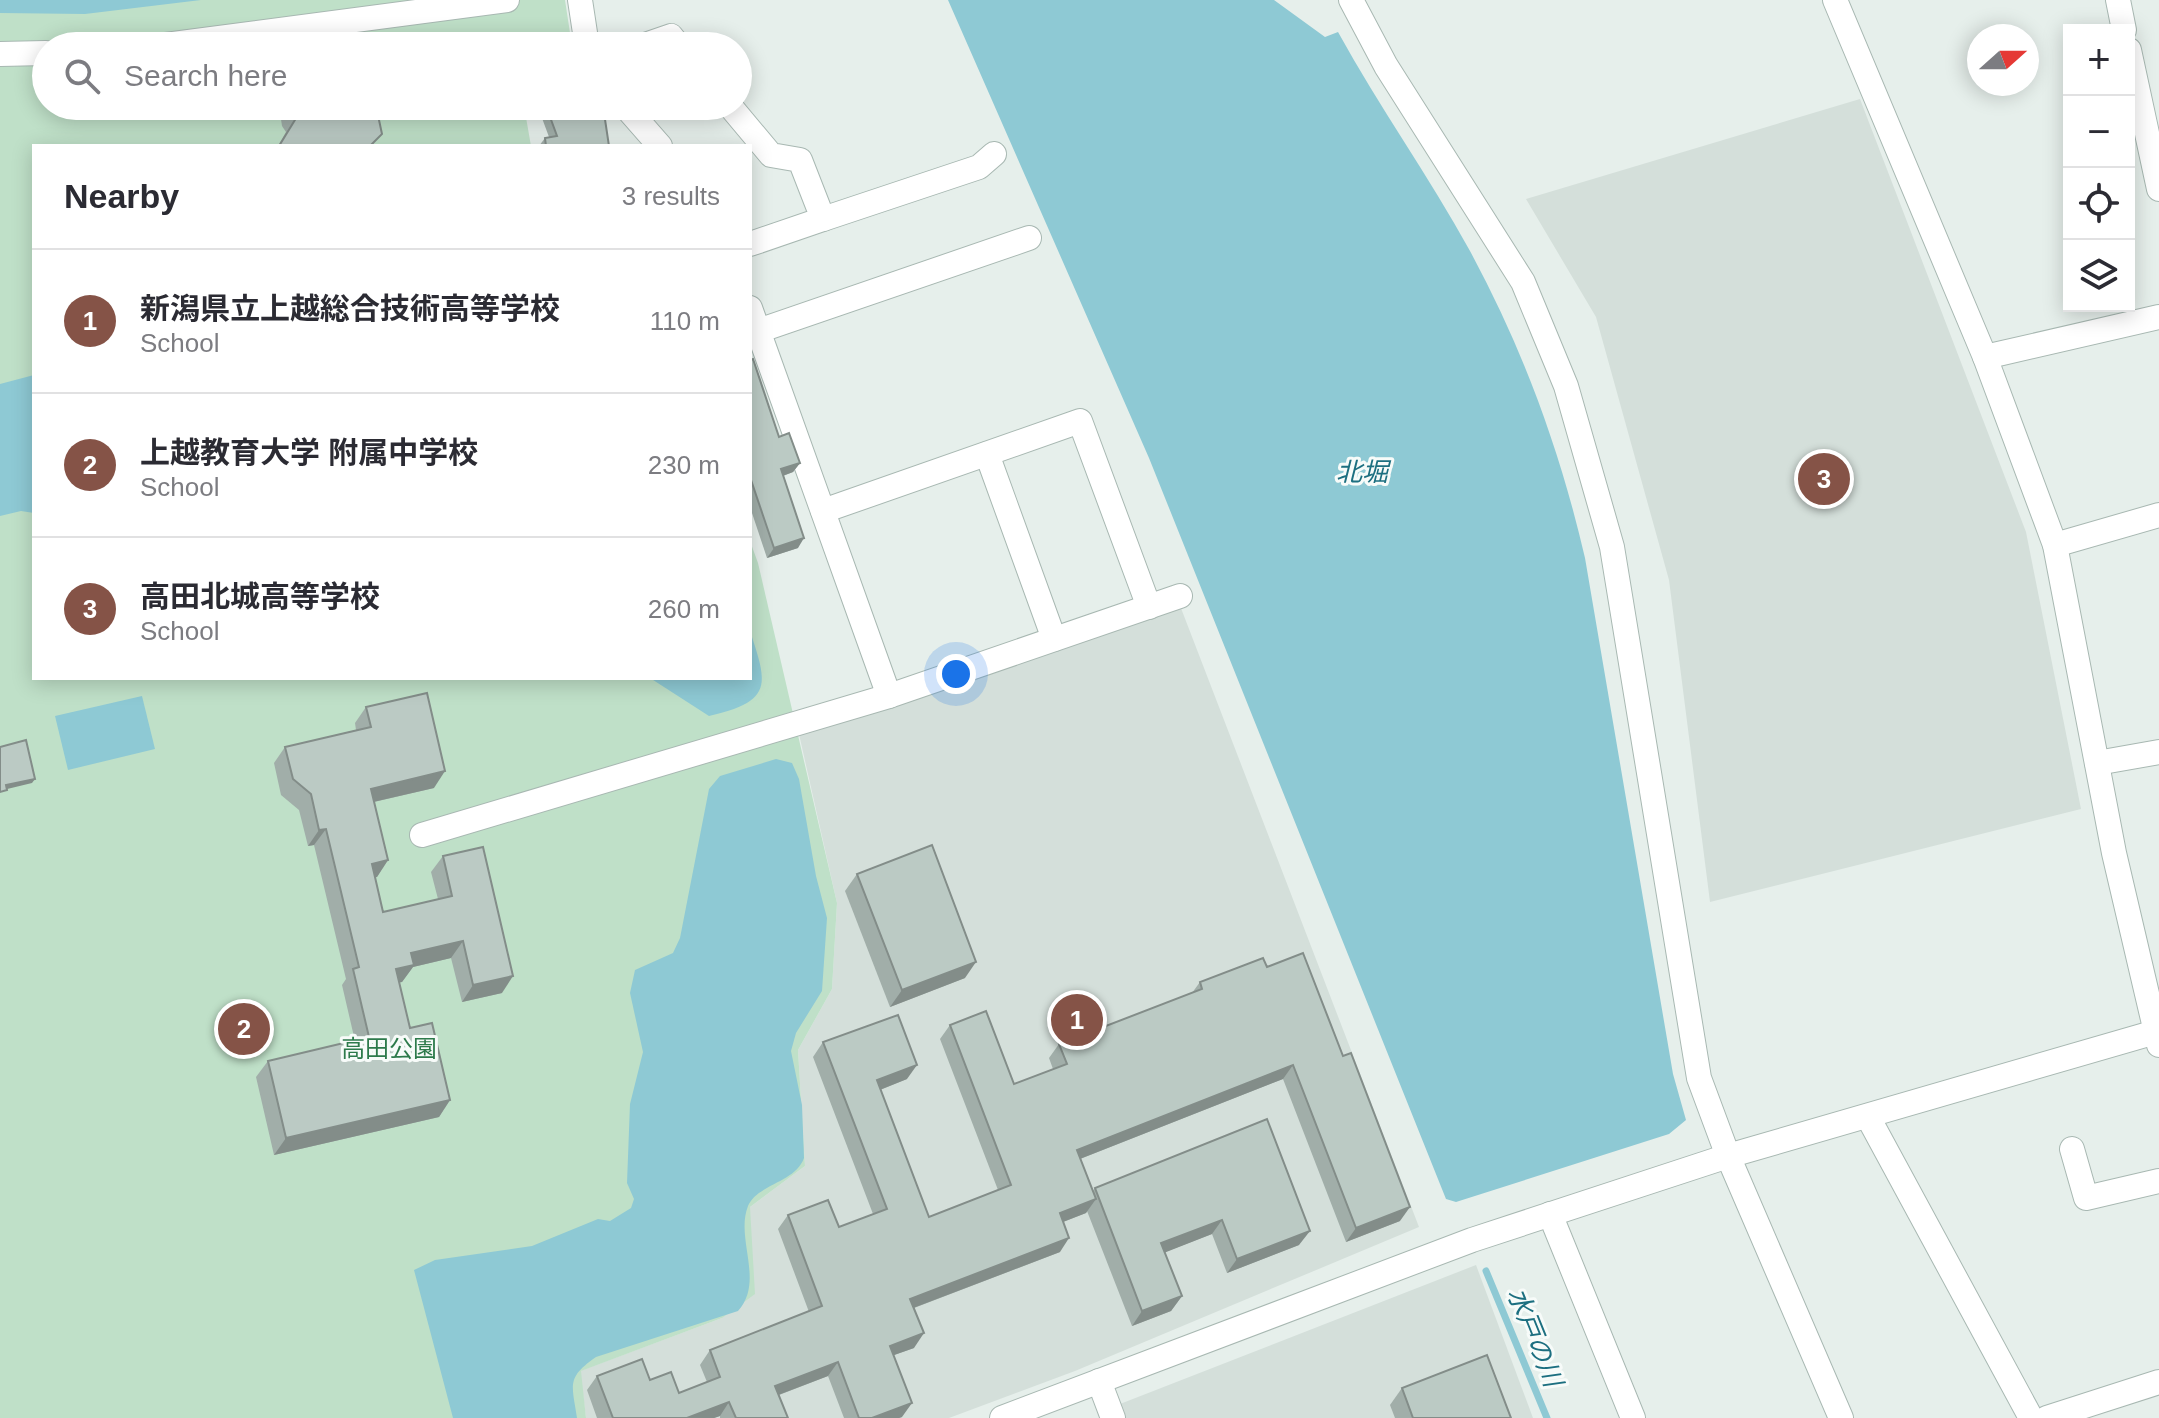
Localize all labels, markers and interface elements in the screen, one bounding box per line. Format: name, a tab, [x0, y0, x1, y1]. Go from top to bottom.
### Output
north arrow	[1967, 24, 2039, 96]
map controls	[2063, 24, 2135, 312]
button: +	[2063, 24, 2135, 96]
search box	[32, 32, 752, 120]
icon: search	[60, 54, 104, 98]
text: Search here	[124, 59, 287, 92]
button: −	[2063, 96, 2135, 168]
button: locate	[2063, 168, 2135, 240]
text: Nearby	[64, 177, 179, 215]
text: 3 results	[622, 181, 720, 211]
button: layers	[2063, 240, 2135, 312]
text: 新潟県立上越総合技術高等学校	[140, 292, 560, 325]
text: 1	[83, 306, 97, 336]
text: 110 m	[650, 306, 720, 336]
text: School	[140, 328, 220, 358]
text: 上越教育大学 附属中学校	[140, 436, 478, 469]
pin: 3	[1798, 449, 1850, 509]
text: 2	[83, 450, 97, 480]
text: 230 m	[648, 450, 720, 480]
water label: 北堀	[1336, 457, 1392, 487]
text: School	[140, 472, 220, 502]
text: 高田北城高等学校	[140, 580, 380, 613]
text: 3	[83, 594, 97, 624]
text: 260 m	[648, 594, 720, 624]
text: School	[140, 616, 220, 646]
your location	[936, 654, 976, 694]
pin: 1	[1051, 990, 1103, 1050]
pin: 2	[218, 999, 270, 1059]
park label: 高田公園	[341, 1035, 437, 1062]
water label: 水戸の川	[1502, 1283, 1570, 1394]

